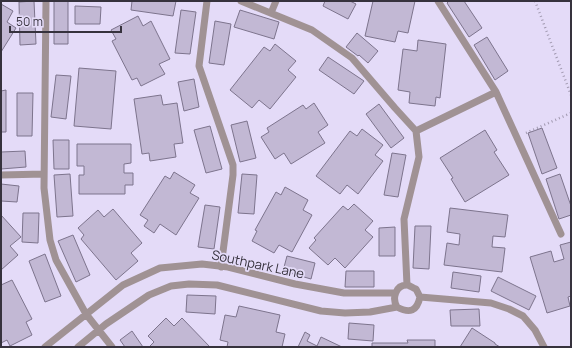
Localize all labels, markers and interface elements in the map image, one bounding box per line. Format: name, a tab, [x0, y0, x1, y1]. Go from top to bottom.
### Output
scale bar	[10, 8, 121, 34]
text: 50 m	[16, 13, 43, 30]
street label: Southpark Lane	[210, 245, 306, 283]

